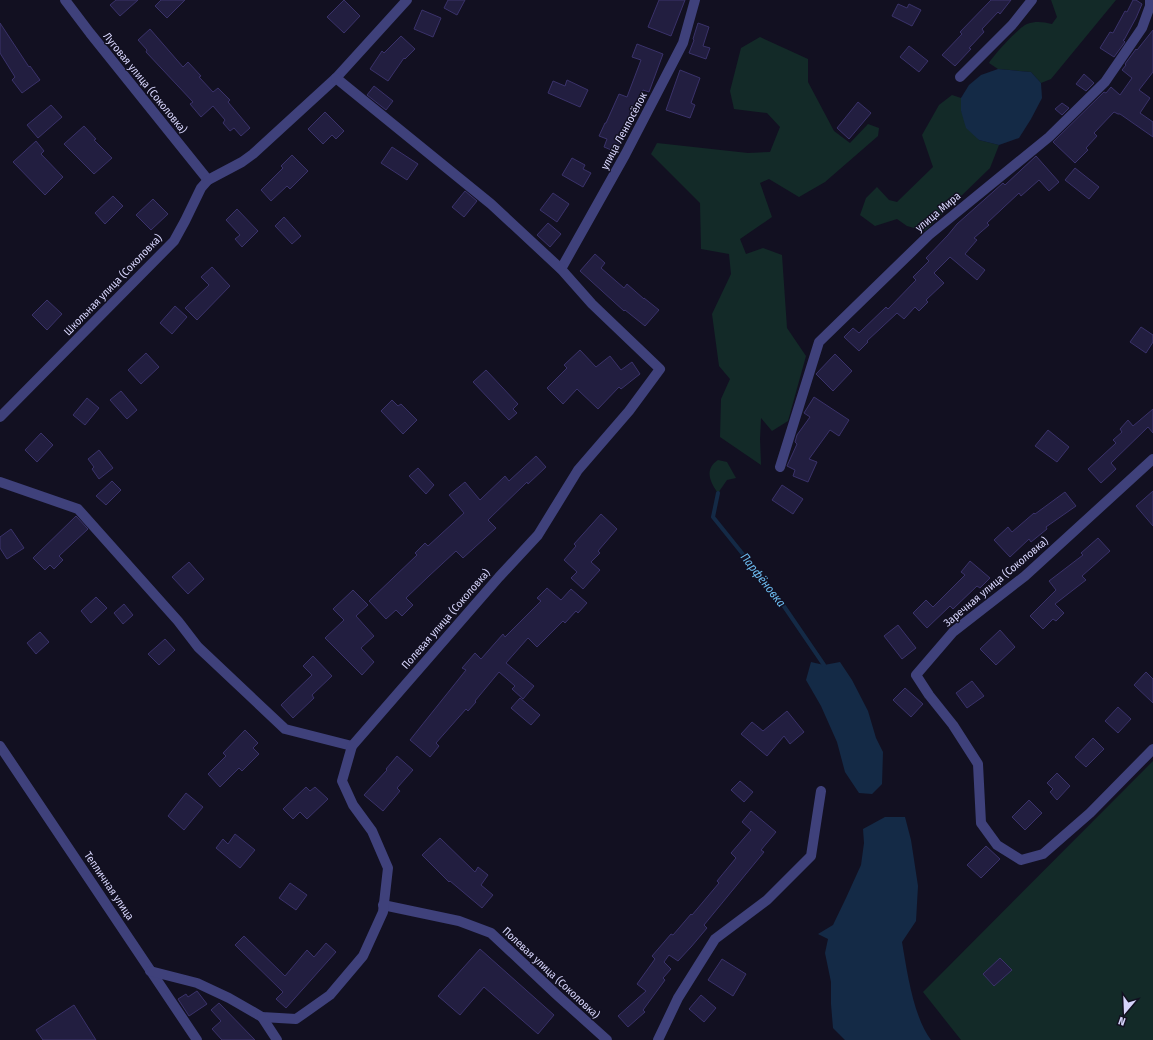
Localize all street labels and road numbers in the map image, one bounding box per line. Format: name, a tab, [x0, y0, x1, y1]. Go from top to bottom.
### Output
street label: Луговая улица (Соколовка)	[100, 30, 190, 136]
street label: улица Ленпосёлок	[598, 89, 650, 172]
street label: улица Мира	[913, 189, 963, 235]
street label: Школьная улица (Соколовка)	[61, 232, 165, 338]
street label: Заречная улица (Соколовка)	[941, 534, 1051, 630]
street label: Полевая улица (Соколовка)	[399, 566, 493, 672]
street label: Тепличная улица	[81, 849, 137, 923]
street label: Полевая улица (Соколовка)	[500, 925, 602, 1021]

